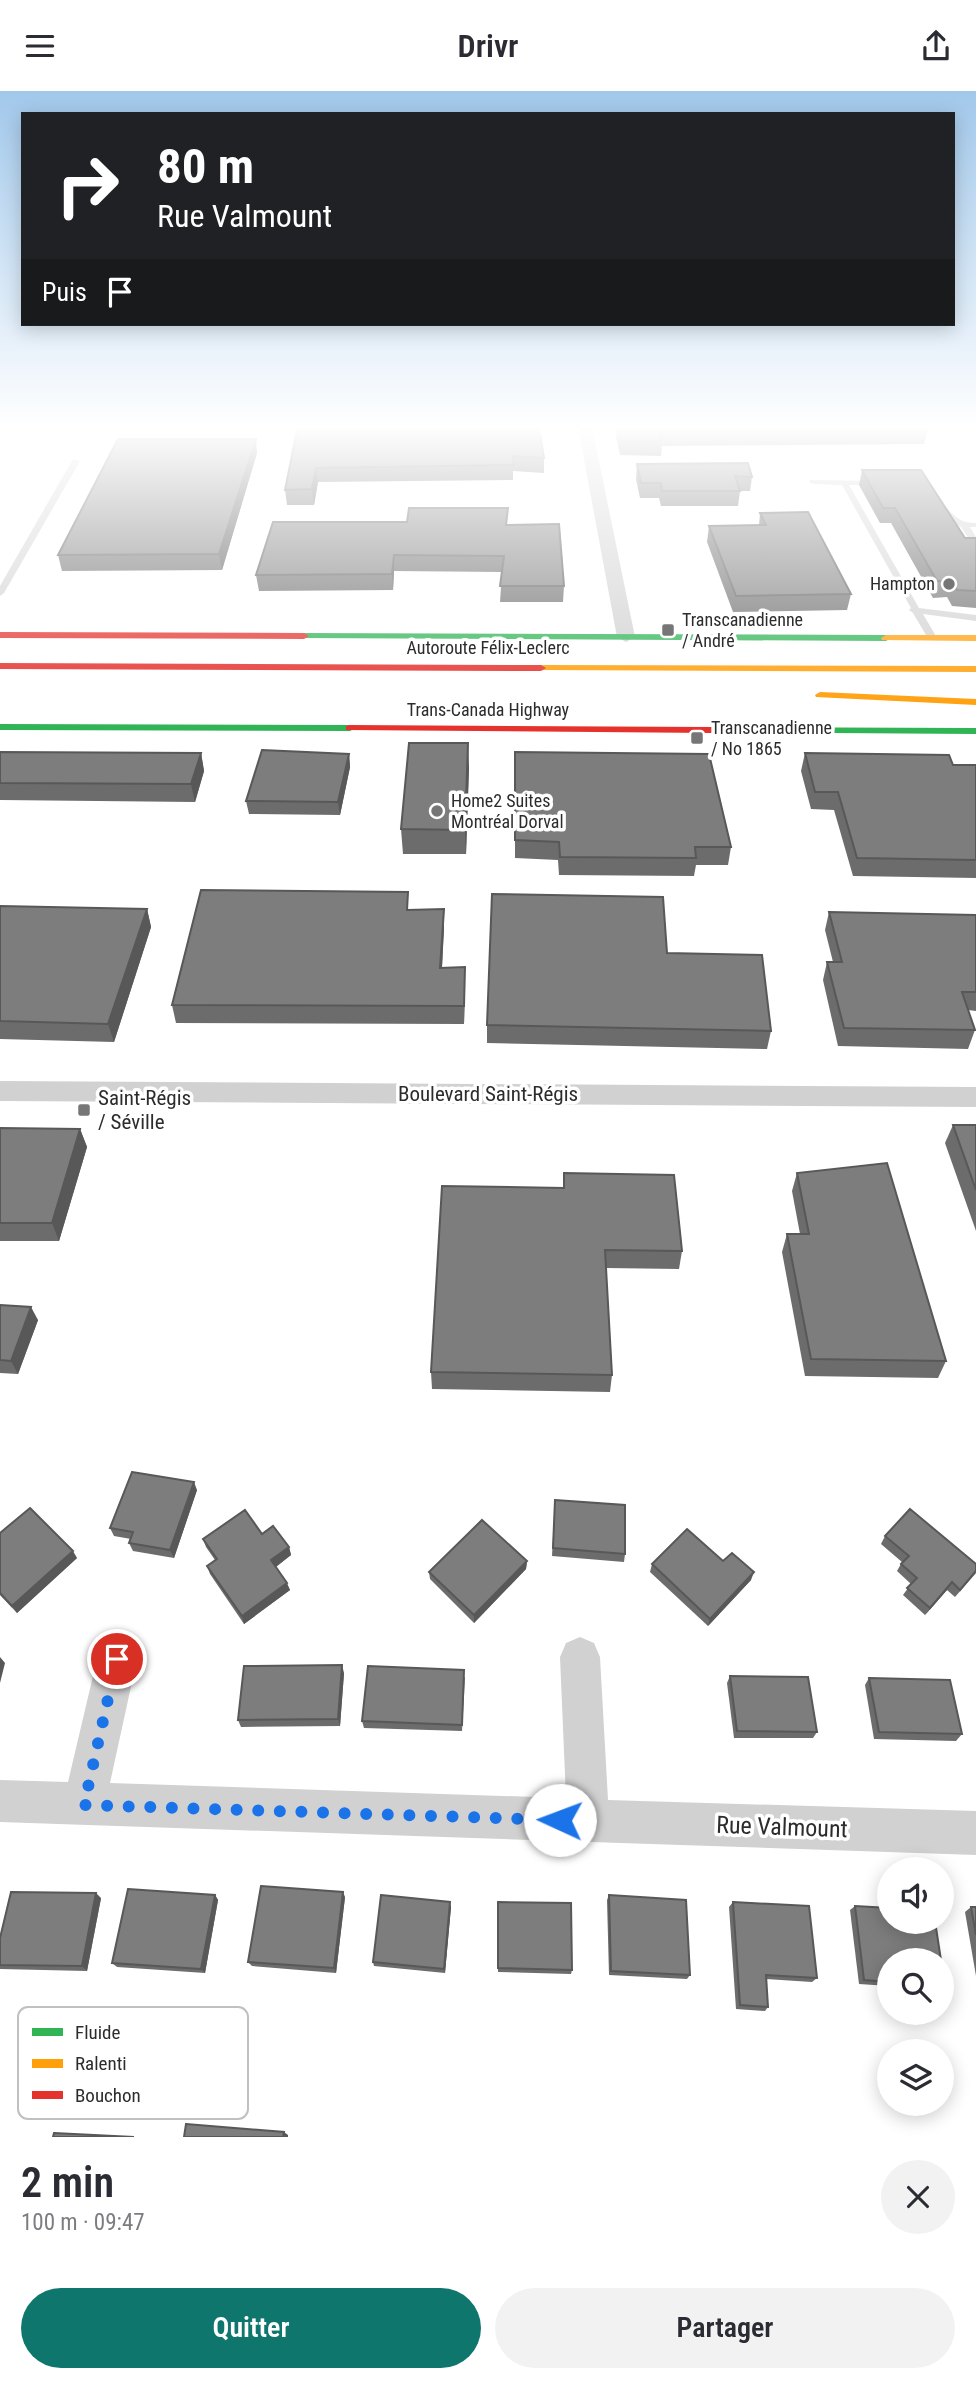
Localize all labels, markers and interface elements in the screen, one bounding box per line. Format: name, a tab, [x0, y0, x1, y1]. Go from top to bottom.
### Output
icon: menu	[21, 27, 59, 65]
text: Drivr	[458, 27, 519, 65]
icon: share	[917, 27, 955, 65]
text: 80 m	[157, 138, 254, 195]
icon: right	[42, 140, 133, 231]
text: Rue Valmount	[157, 197, 332, 235]
icon: arrive	[101, 273, 139, 311]
text: Puis	[42, 277, 87, 307]
place label: Hampton	[870, 573, 935, 594]
marker: Hampton	[941, 576, 957, 592]
place label: Transcanadienne / André	[682, 609, 803, 651]
marker: Transcanadienne / André	[660, 622, 676, 638]
street label: Autoroute Félix-Leclerc	[406, 637, 570, 658]
street label: Trans-Canada Highway	[407, 699, 570, 720]
place label: Transcanadienne / No 1865	[711, 717, 832, 759]
marker: Transcanadienne / No 1865	[689, 730, 705, 746]
place label: Home2 Suites Montréal Dorval	[451, 790, 564, 832]
marker: Home2 Suites Montréal Dorval	[429, 803, 445, 819]
street label: Boulevard Saint-Régis	[398, 1082, 578, 1106]
place label: Saint-Régis / Séville	[98, 1086, 191, 1134]
marker: Saint-Régis / Séville	[76, 1102, 92, 1118]
pin	[87, 1629, 147, 1689]
icon: arrive	[98, 1640, 136, 1678]
position arrow	[523, 1783, 597, 1857]
street label: Rue Valmount	[716, 1811, 848, 1843]
map controls	[877, 1857, 954, 2116]
button: sound	[877, 1857, 954, 1934]
button: search	[877, 1948, 954, 2025]
legend	[18, 2007, 248, 2119]
text: Fluide	[75, 2021, 120, 2044]
button: layers	[877, 2039, 954, 2116]
text: Ralenti	[75, 2052, 127, 2075]
text: Bouchon	[75, 2084, 141, 2107]
text: 2 min	[21, 2158, 114, 2207]
button: close	[881, 2160, 955, 2234]
text: 100 m · 09:47	[21, 2209, 145, 2236]
button: Quitter	[21, 2288, 481, 2368]
button: Partager	[495, 2288, 955, 2368]

